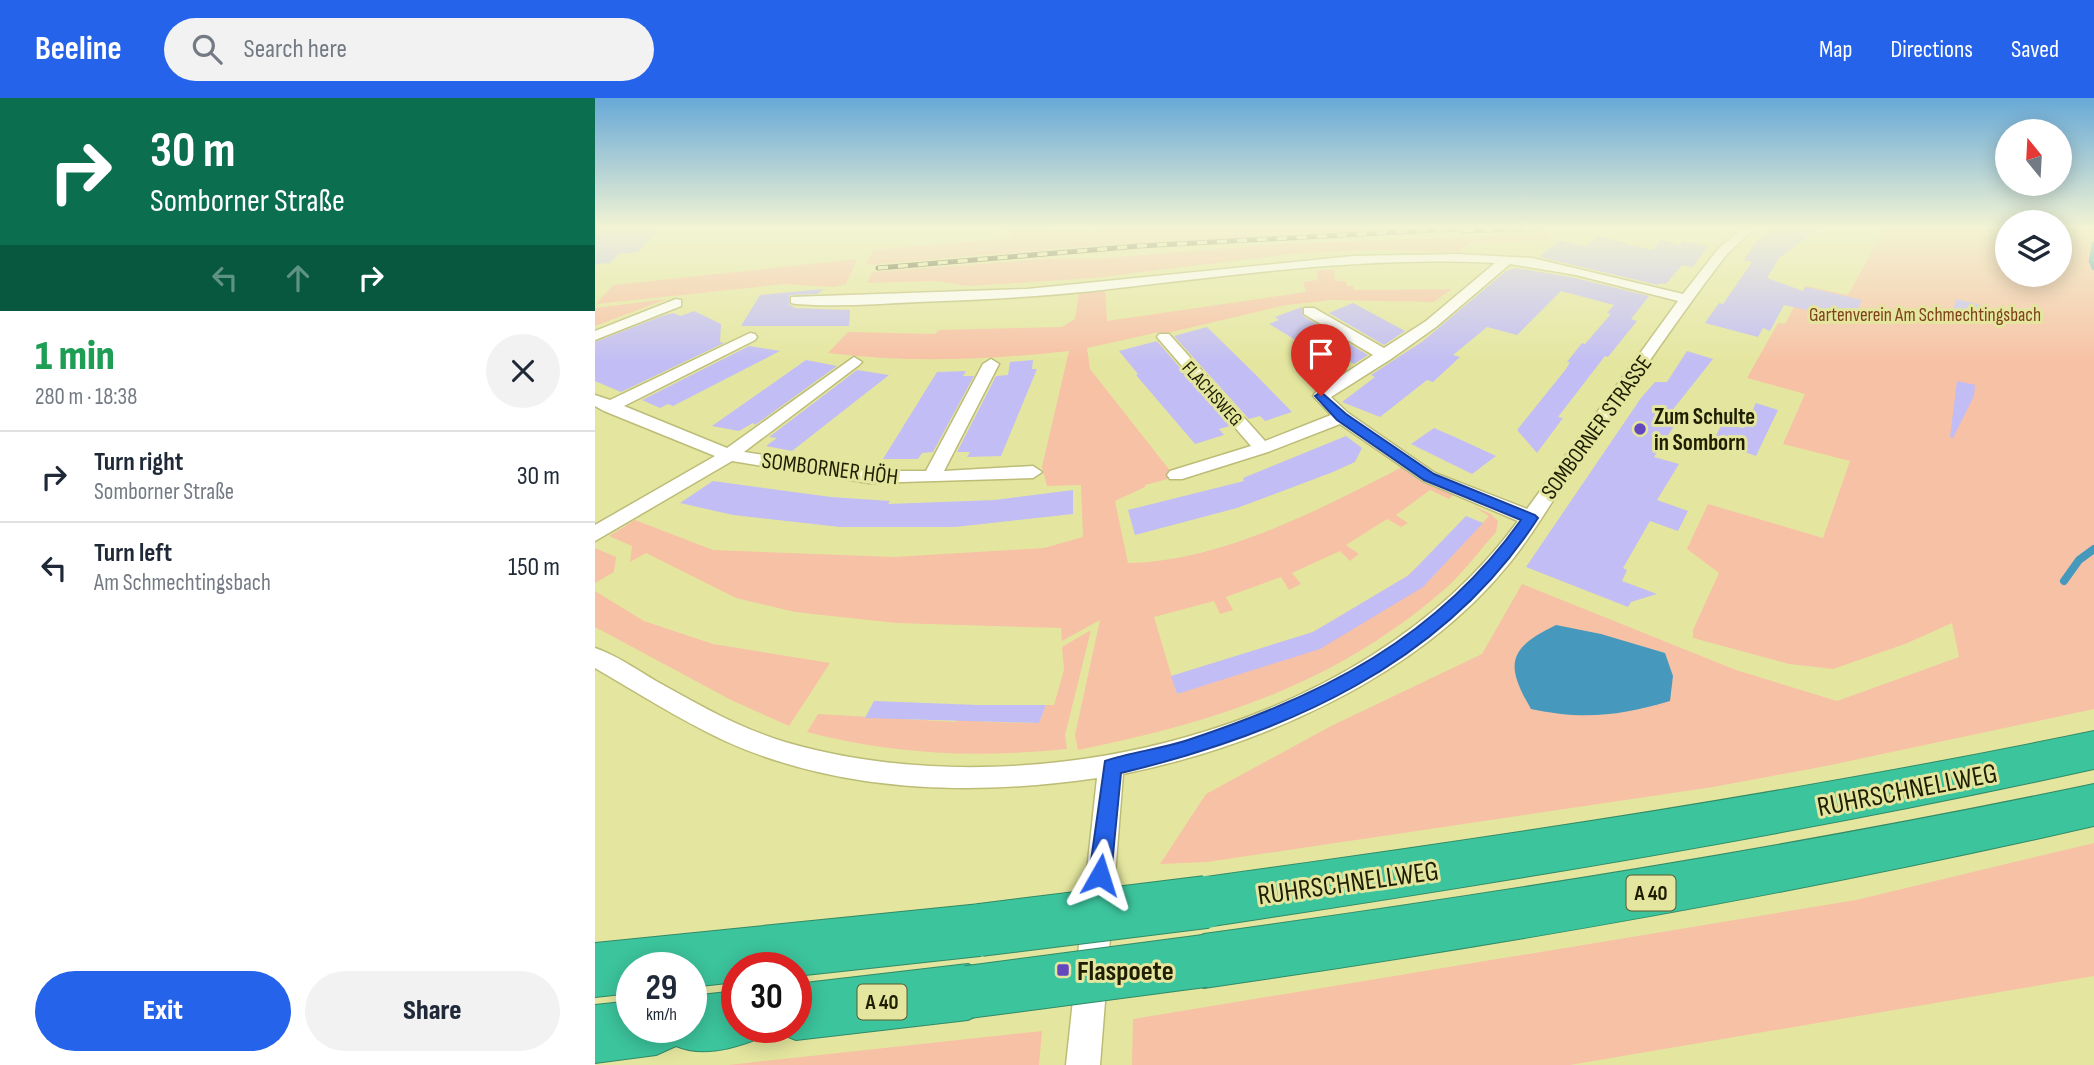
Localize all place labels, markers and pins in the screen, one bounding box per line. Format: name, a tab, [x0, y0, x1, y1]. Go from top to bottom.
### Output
pin	[1291, 324, 1351, 396]
place label: Zum Schulte in Somborn	[1654, 403, 1755, 457]
marker: Zum Schulte in Somborn	[1632, 421, 1648, 437]
place label: Flaspoete	[1077, 955, 1174, 988]
marker: Flaspoete	[1055, 962, 1071, 978]

